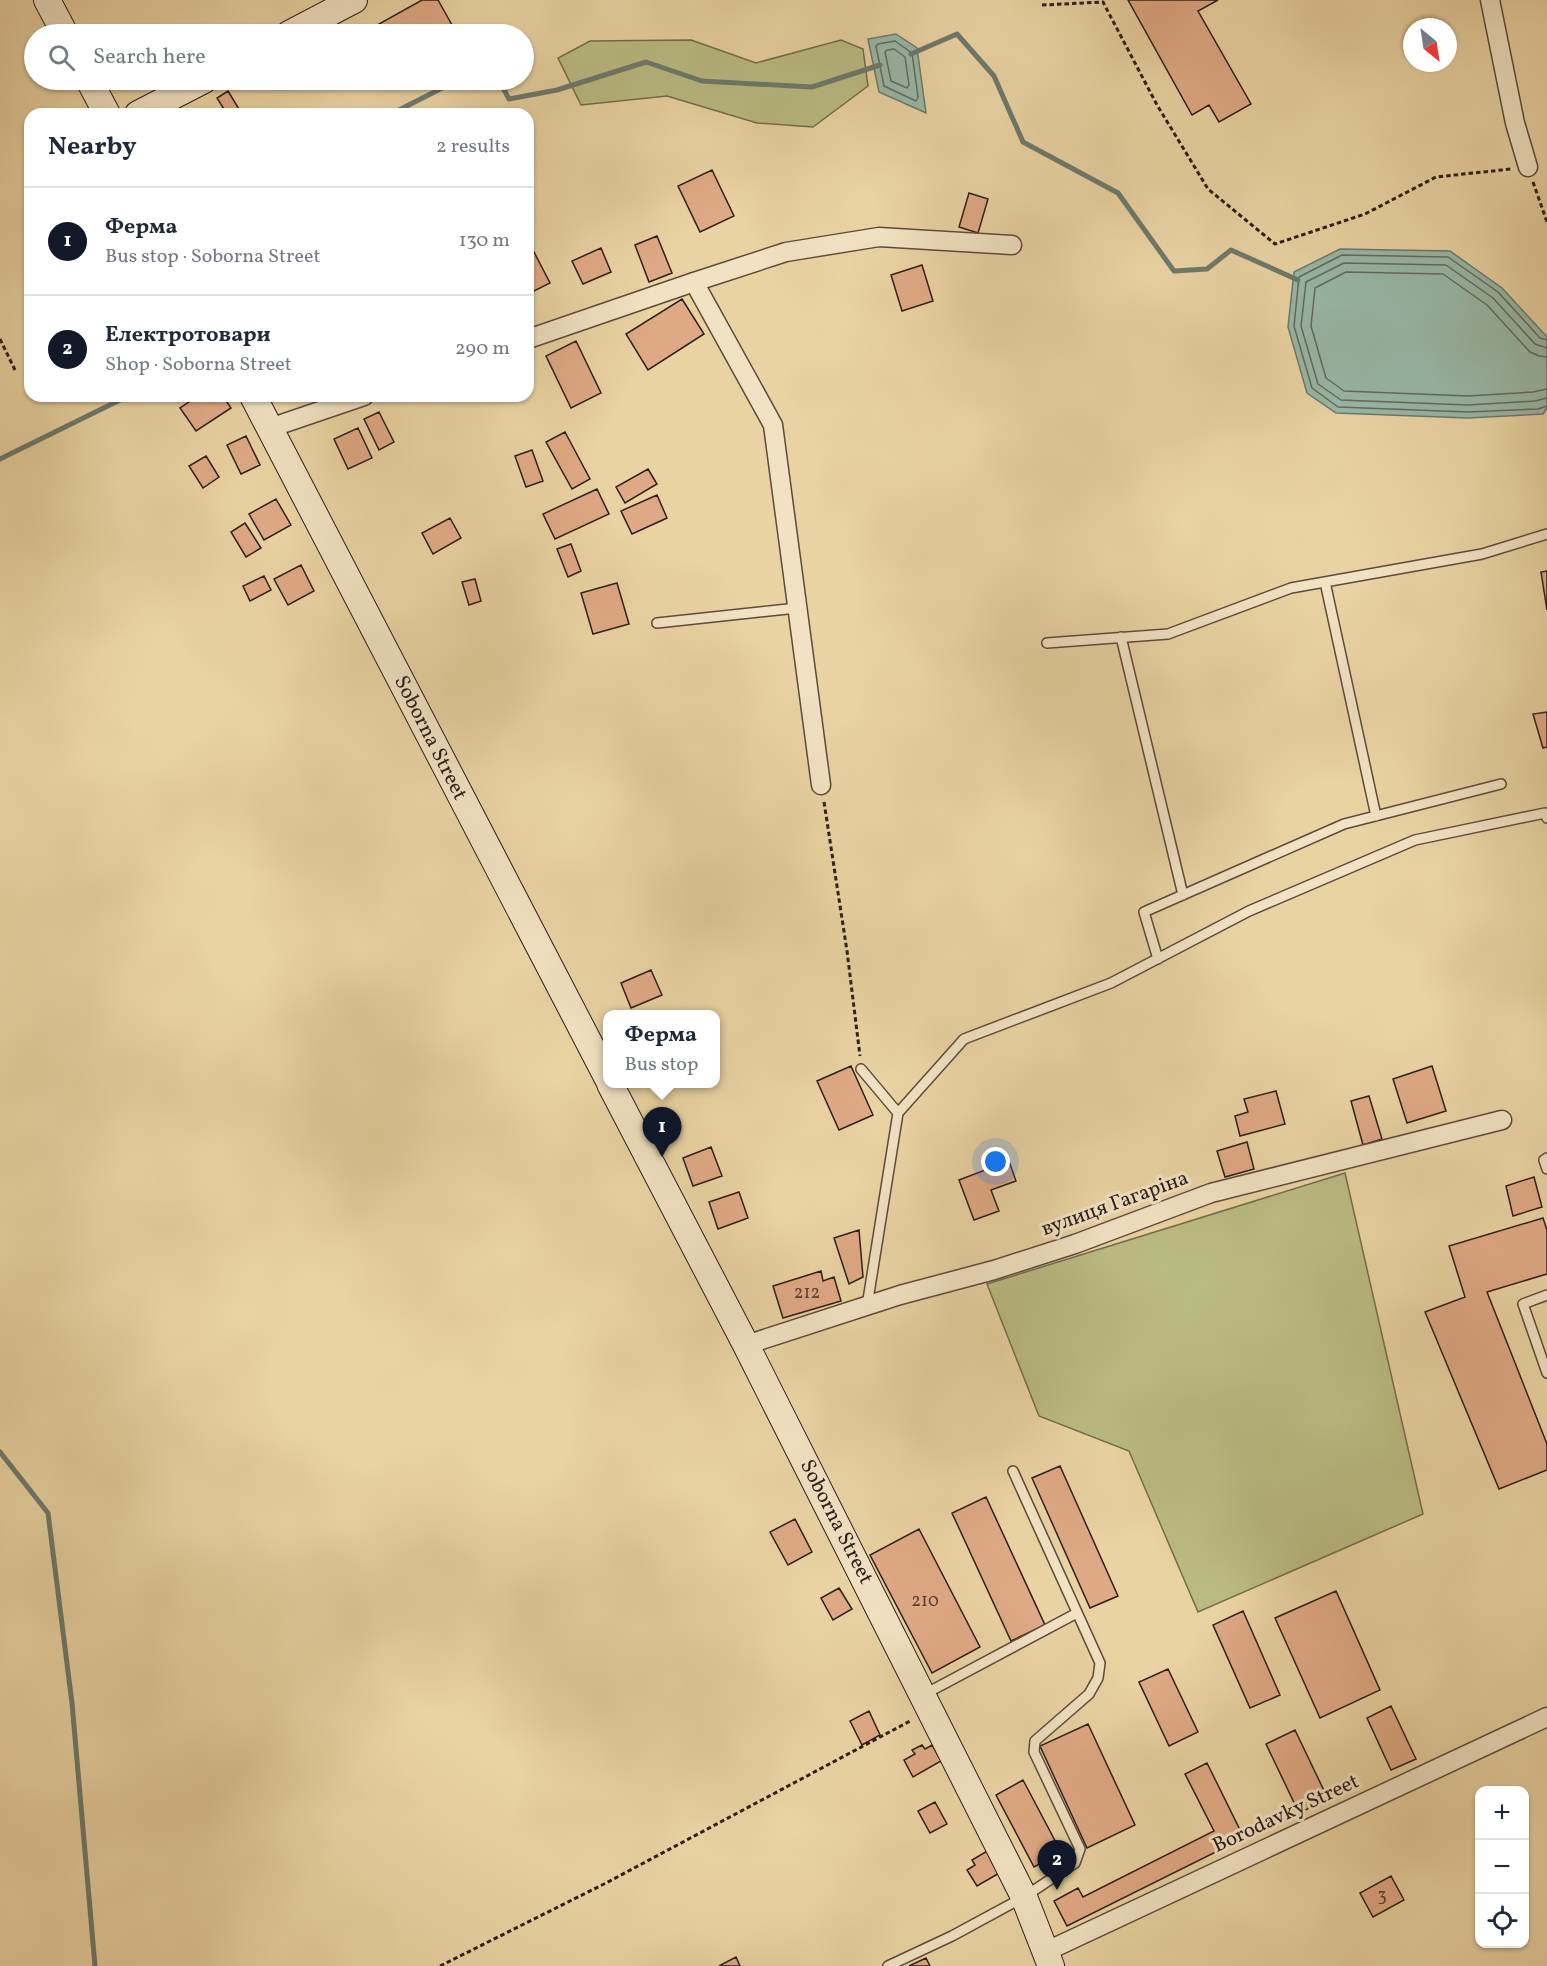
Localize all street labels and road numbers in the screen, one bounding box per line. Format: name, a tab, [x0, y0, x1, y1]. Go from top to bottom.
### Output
street label: Soborna Street	[386, 671, 474, 805]
street label: вулиця Гагаріна	[1037, 1164, 1193, 1244]
street label: Soborna Street	[792, 1455, 880, 1589]
street label: Borodavky Street	[1208, 1767, 1364, 1861]

